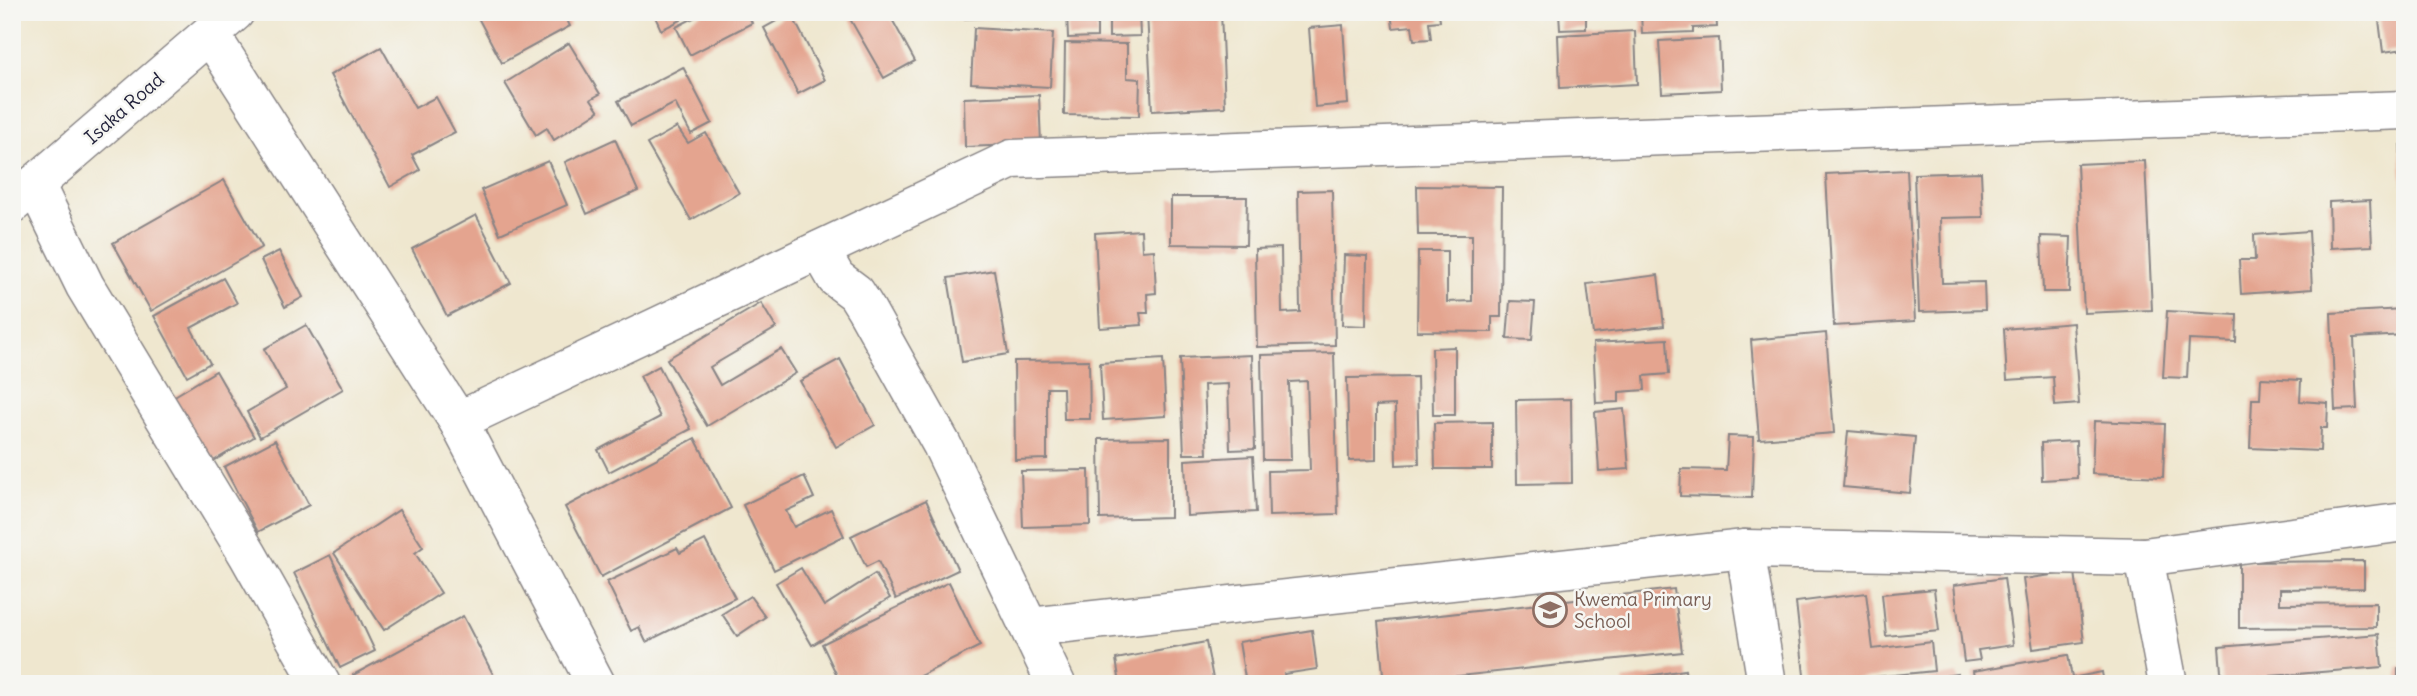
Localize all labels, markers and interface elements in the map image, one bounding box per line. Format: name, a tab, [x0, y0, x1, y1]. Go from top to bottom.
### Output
street label: Isaka Road	[79, 67, 169, 149]
place label: Kwema Primary School	[1574, 587, 1712, 633]
school or university icon: Kwema Primary School	[1531, 591, 1569, 629]

